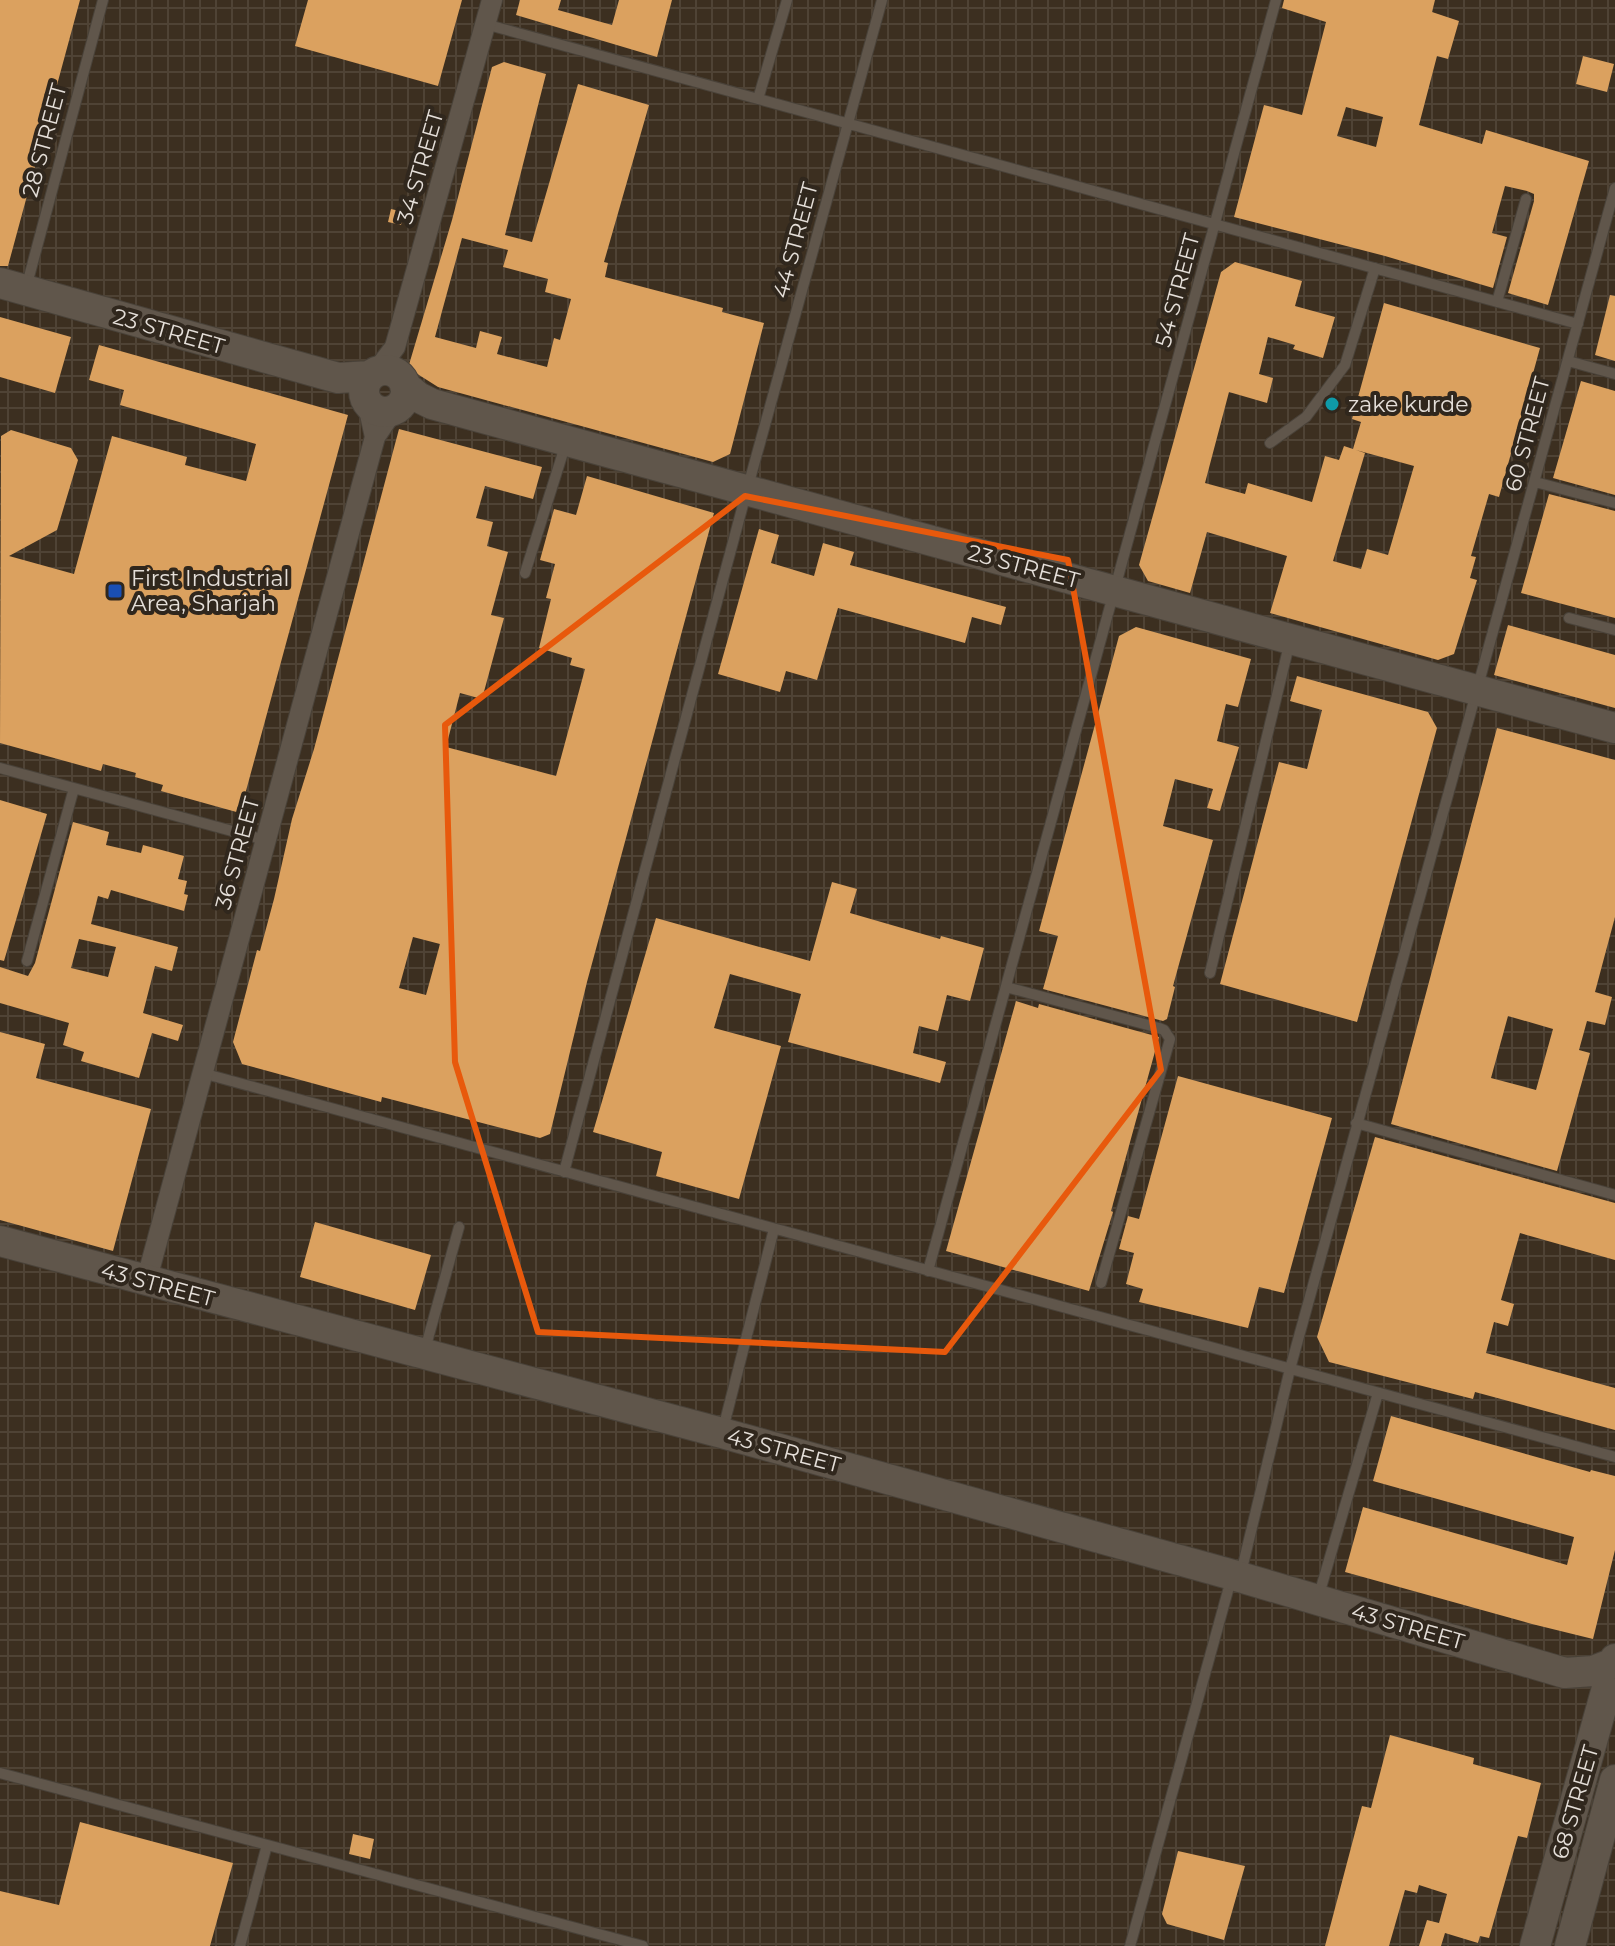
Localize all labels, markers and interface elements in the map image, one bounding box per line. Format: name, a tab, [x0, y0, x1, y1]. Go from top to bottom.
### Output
street label: 28 STREET	[16, 80, 73, 200]
street label: 34 STREET	[391, 107, 450, 227]
street label: 44 STREET	[767, 179, 824, 301]
street label: 54 STREET	[1149, 230, 1206, 350]
street label: 23 STREET	[110, 303, 228, 360]
street label: 60 STREET	[1499, 373, 1556, 494]
place label: zake kurde	[1348, 391, 1468, 418]
marker: zake kurde	[1323, 395, 1341, 413]
street label: 23 STREET	[965, 539, 1083, 594]
place label: First Industrial Area, Sharjah	[131, 565, 289, 617]
marker: First Industrial Area, Sharjah	[106, 582, 124, 600]
street label: 36 STREET	[209, 794, 266, 912]
street label: 43 STREET	[98, 1256, 218, 1313]
street label: 43 STREET	[724, 1422, 844, 1479]
street label: 43 STREET	[1348, 1597, 1468, 1656]
street label: 68 STREET	[1546, 1742, 1605, 1862]

